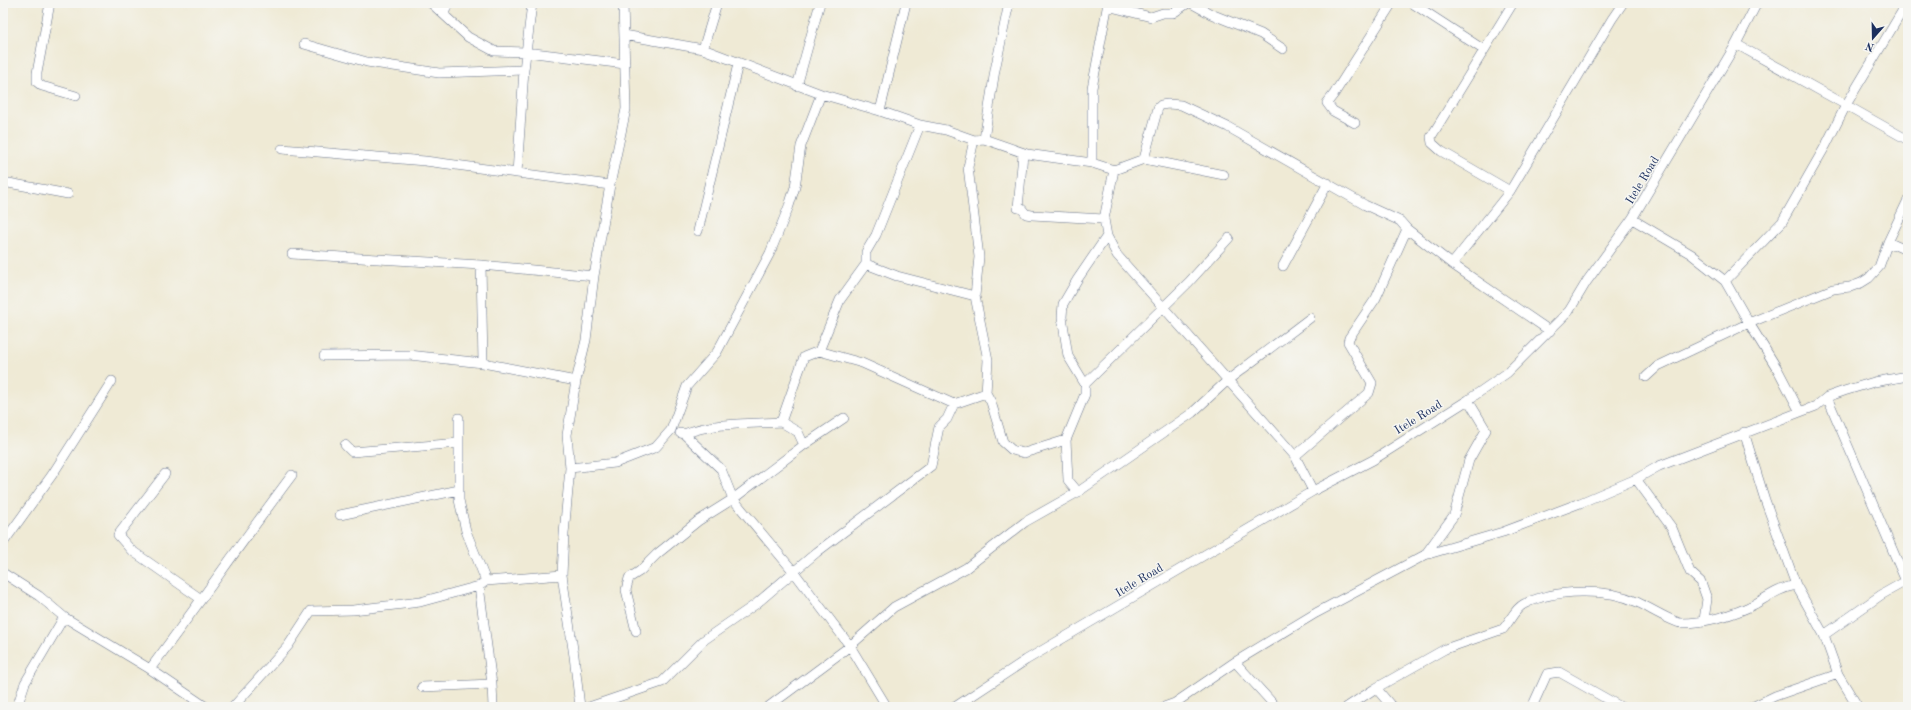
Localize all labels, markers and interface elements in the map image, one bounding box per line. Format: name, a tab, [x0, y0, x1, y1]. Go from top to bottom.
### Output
north arrow	[1853, 18, 1893, 58]
text: N	[1864, 39, 1876, 53]
street label: Itele Road	[1624, 155, 1662, 206]
street label: Itele Road	[1393, 399, 1444, 437]
street label: Itele Road	[1114, 562, 1165, 600]

